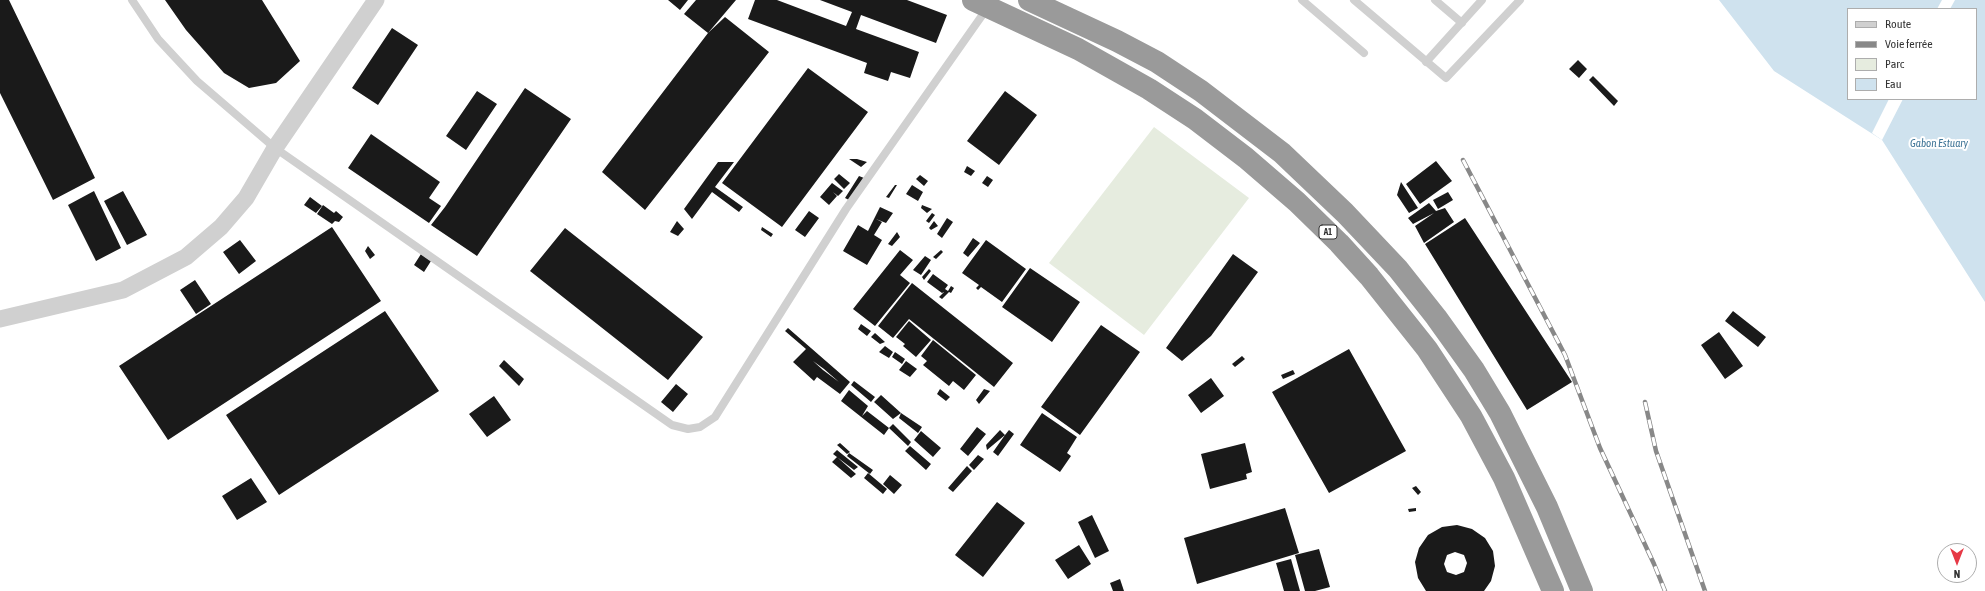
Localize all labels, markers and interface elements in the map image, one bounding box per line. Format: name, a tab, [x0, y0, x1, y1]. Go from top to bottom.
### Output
legend	[1847, 8, 1977, 100]
text: Route	[1885, 17, 1911, 31]
text: Voie ferrée	[1885, 37, 1933, 51]
text: Parc	[1885, 57, 1904, 71]
text: Eau	[1885, 77, 1902, 91]
water label: Gabon Estuary	[1910, 137, 1968, 151]
road number: A1	[1319, 225, 1337, 239]
north arrow	[1937, 543, 1977, 583]
text: N	[1954, 568, 1960, 580]

